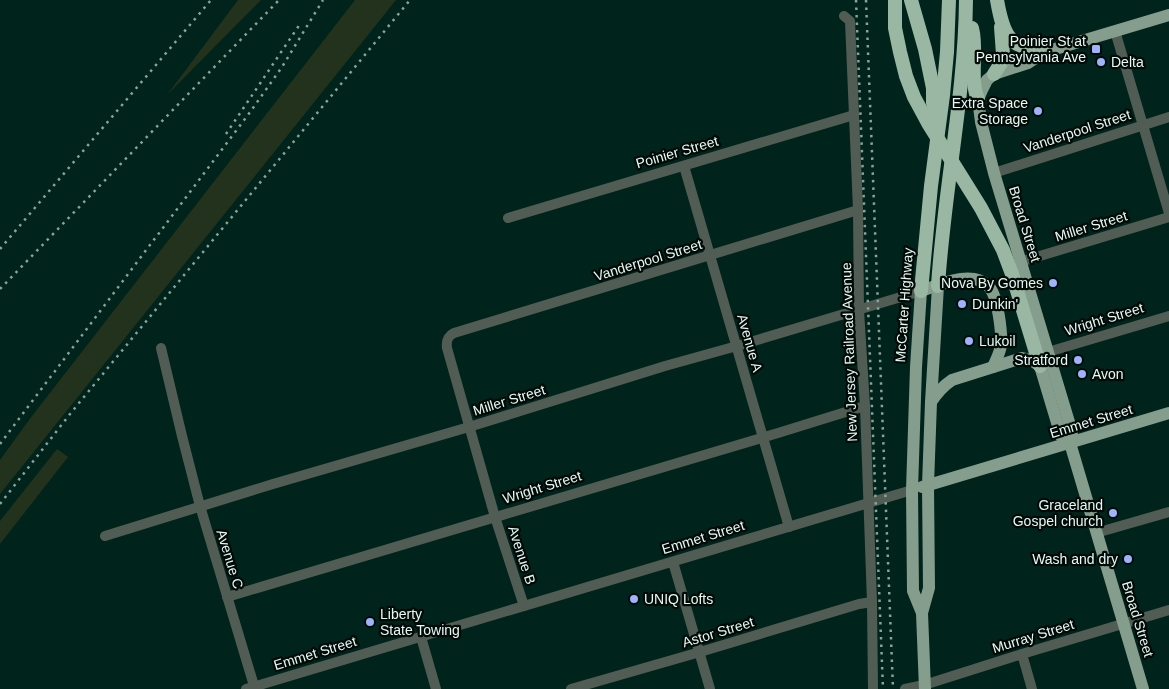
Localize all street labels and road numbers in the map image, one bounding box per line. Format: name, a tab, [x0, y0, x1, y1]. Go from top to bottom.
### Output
street label: Vanderpool Street	[1021, 106, 1133, 156]
street label: Poinier Street	[634, 133, 720, 171]
street label: Broad Street	[1006, 184, 1044, 264]
street label: Miller Street	[1053, 207, 1129, 245]
street label: Vanderpool Street	[592, 236, 704, 284]
street label: McCarter Highway	[892, 247, 916, 363]
street label: New Jersey Railroad Avenue	[838, 262, 860, 442]
street label: Wright Street	[1063, 299, 1145, 339]
street label: Avenue A	[734, 312, 766, 375]
street label: Miller Street	[471, 381, 547, 419]
street label: Emmet Street	[1048, 401, 1134, 441]
street label: Wright Street	[501, 467, 583, 507]
street label: Emmet Street	[660, 517, 746, 557]
street label: Avenue B	[505, 524, 539, 586]
street label: Avenue C	[213, 527, 247, 591]
street label: Broad Street	[1119, 579, 1157, 659]
street label: Astor Street	[680, 614, 756, 650]
street label: Murray Street	[990, 616, 1076, 656]
street label: Emmet Street	[272, 633, 358, 673]

